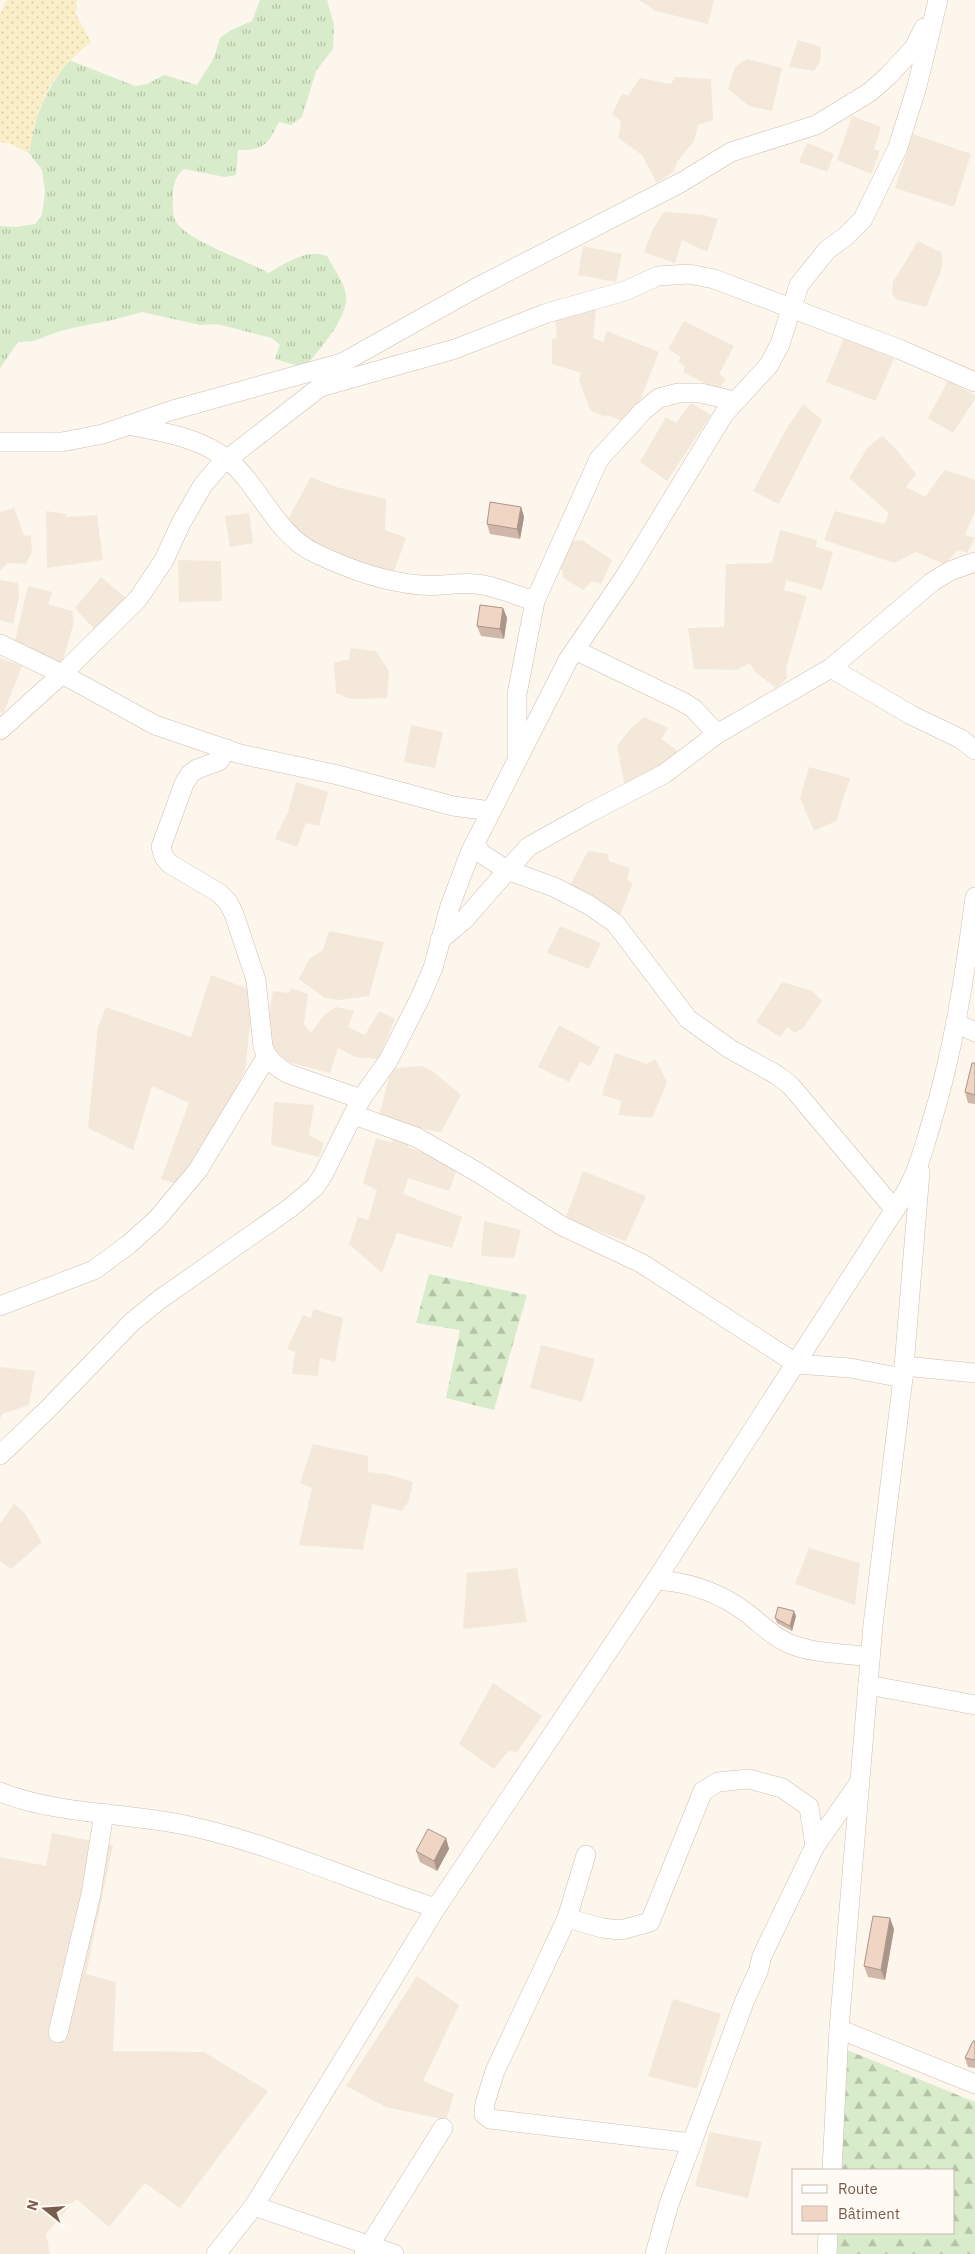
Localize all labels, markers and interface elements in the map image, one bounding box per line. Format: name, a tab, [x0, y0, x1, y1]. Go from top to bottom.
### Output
legend	[792, 2169, 955, 2234]
text: Route	[838, 2179, 878, 2198]
north arrow	[20, 2184, 70, 2234]
text: N	[22, 2198, 43, 2213]
text: Bâtiment	[838, 2204, 900, 2223]

